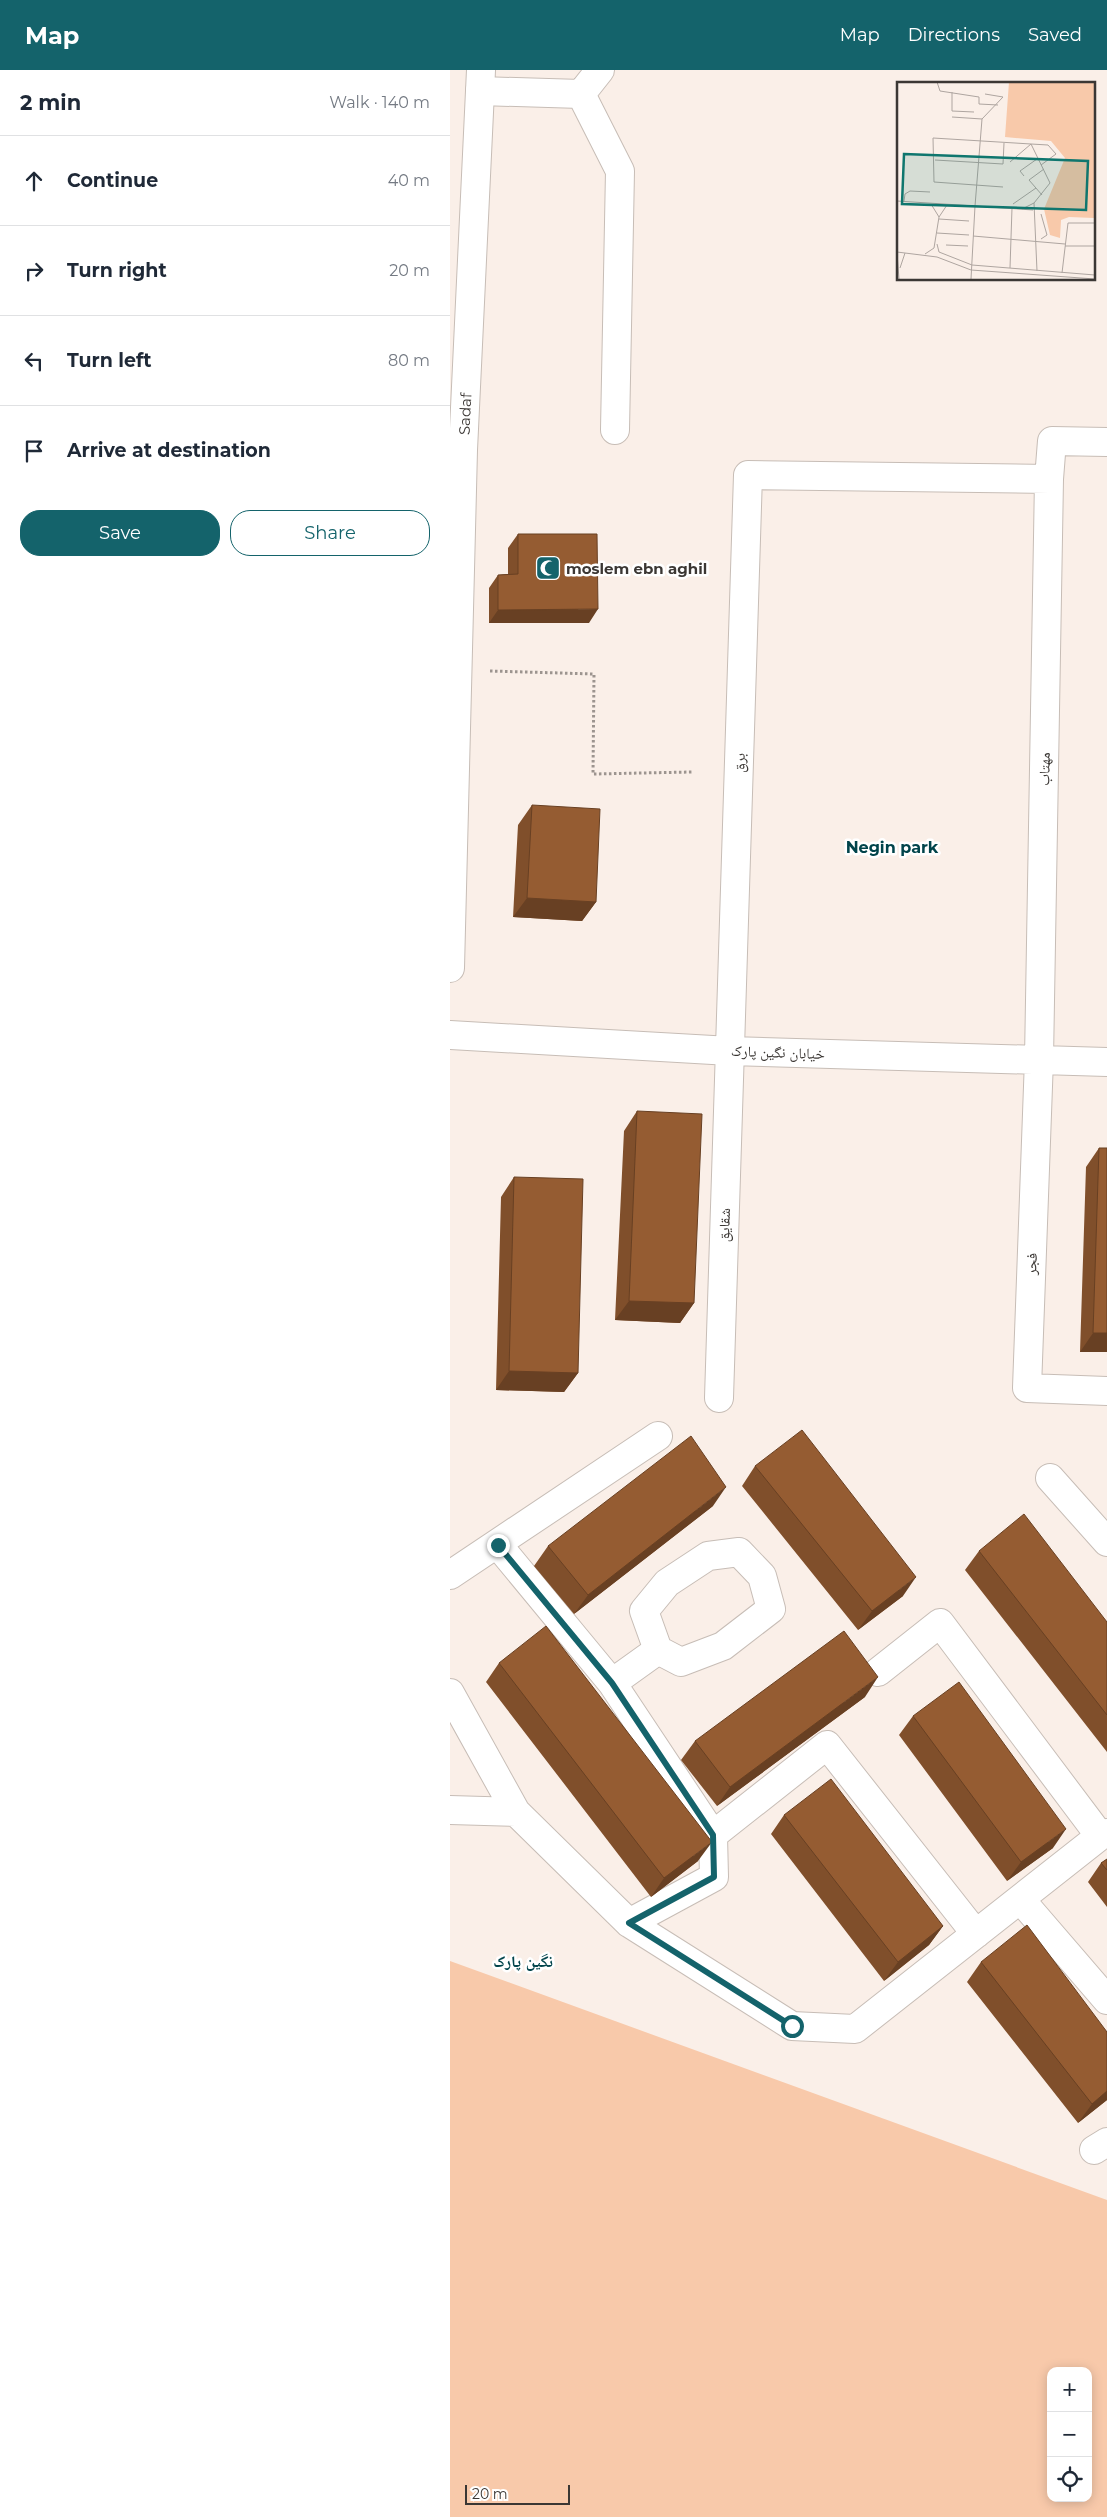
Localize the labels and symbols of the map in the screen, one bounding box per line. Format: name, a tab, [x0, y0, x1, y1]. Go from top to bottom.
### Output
inset map	[897, 82, 1094, 280]
street label: Sadaf	[454, 392, 476, 436]
mosque icon: moslem ebn aghil	[535, 555, 561, 581]
place label: moslem ebn aghil	[566, 559, 707, 578]
street label: مهتاب	[1034, 752, 1054, 786]
street label: برق	[729, 753, 750, 773]
district label: Negin park	[846, 838, 939, 857]
street label: خیابان نگین پارک	[731, 1041, 826, 1064]
street label: شقایق	[714, 1207, 735, 1242]
street label: فجر	[1021, 1252, 1041, 1277]
route end	[487, 1534, 510, 1557]
district label: نگین پارک	[493, 1952, 553, 1971]
route start	[781, 2015, 804, 2038]
scale bar	[465, 2482, 570, 2505]

